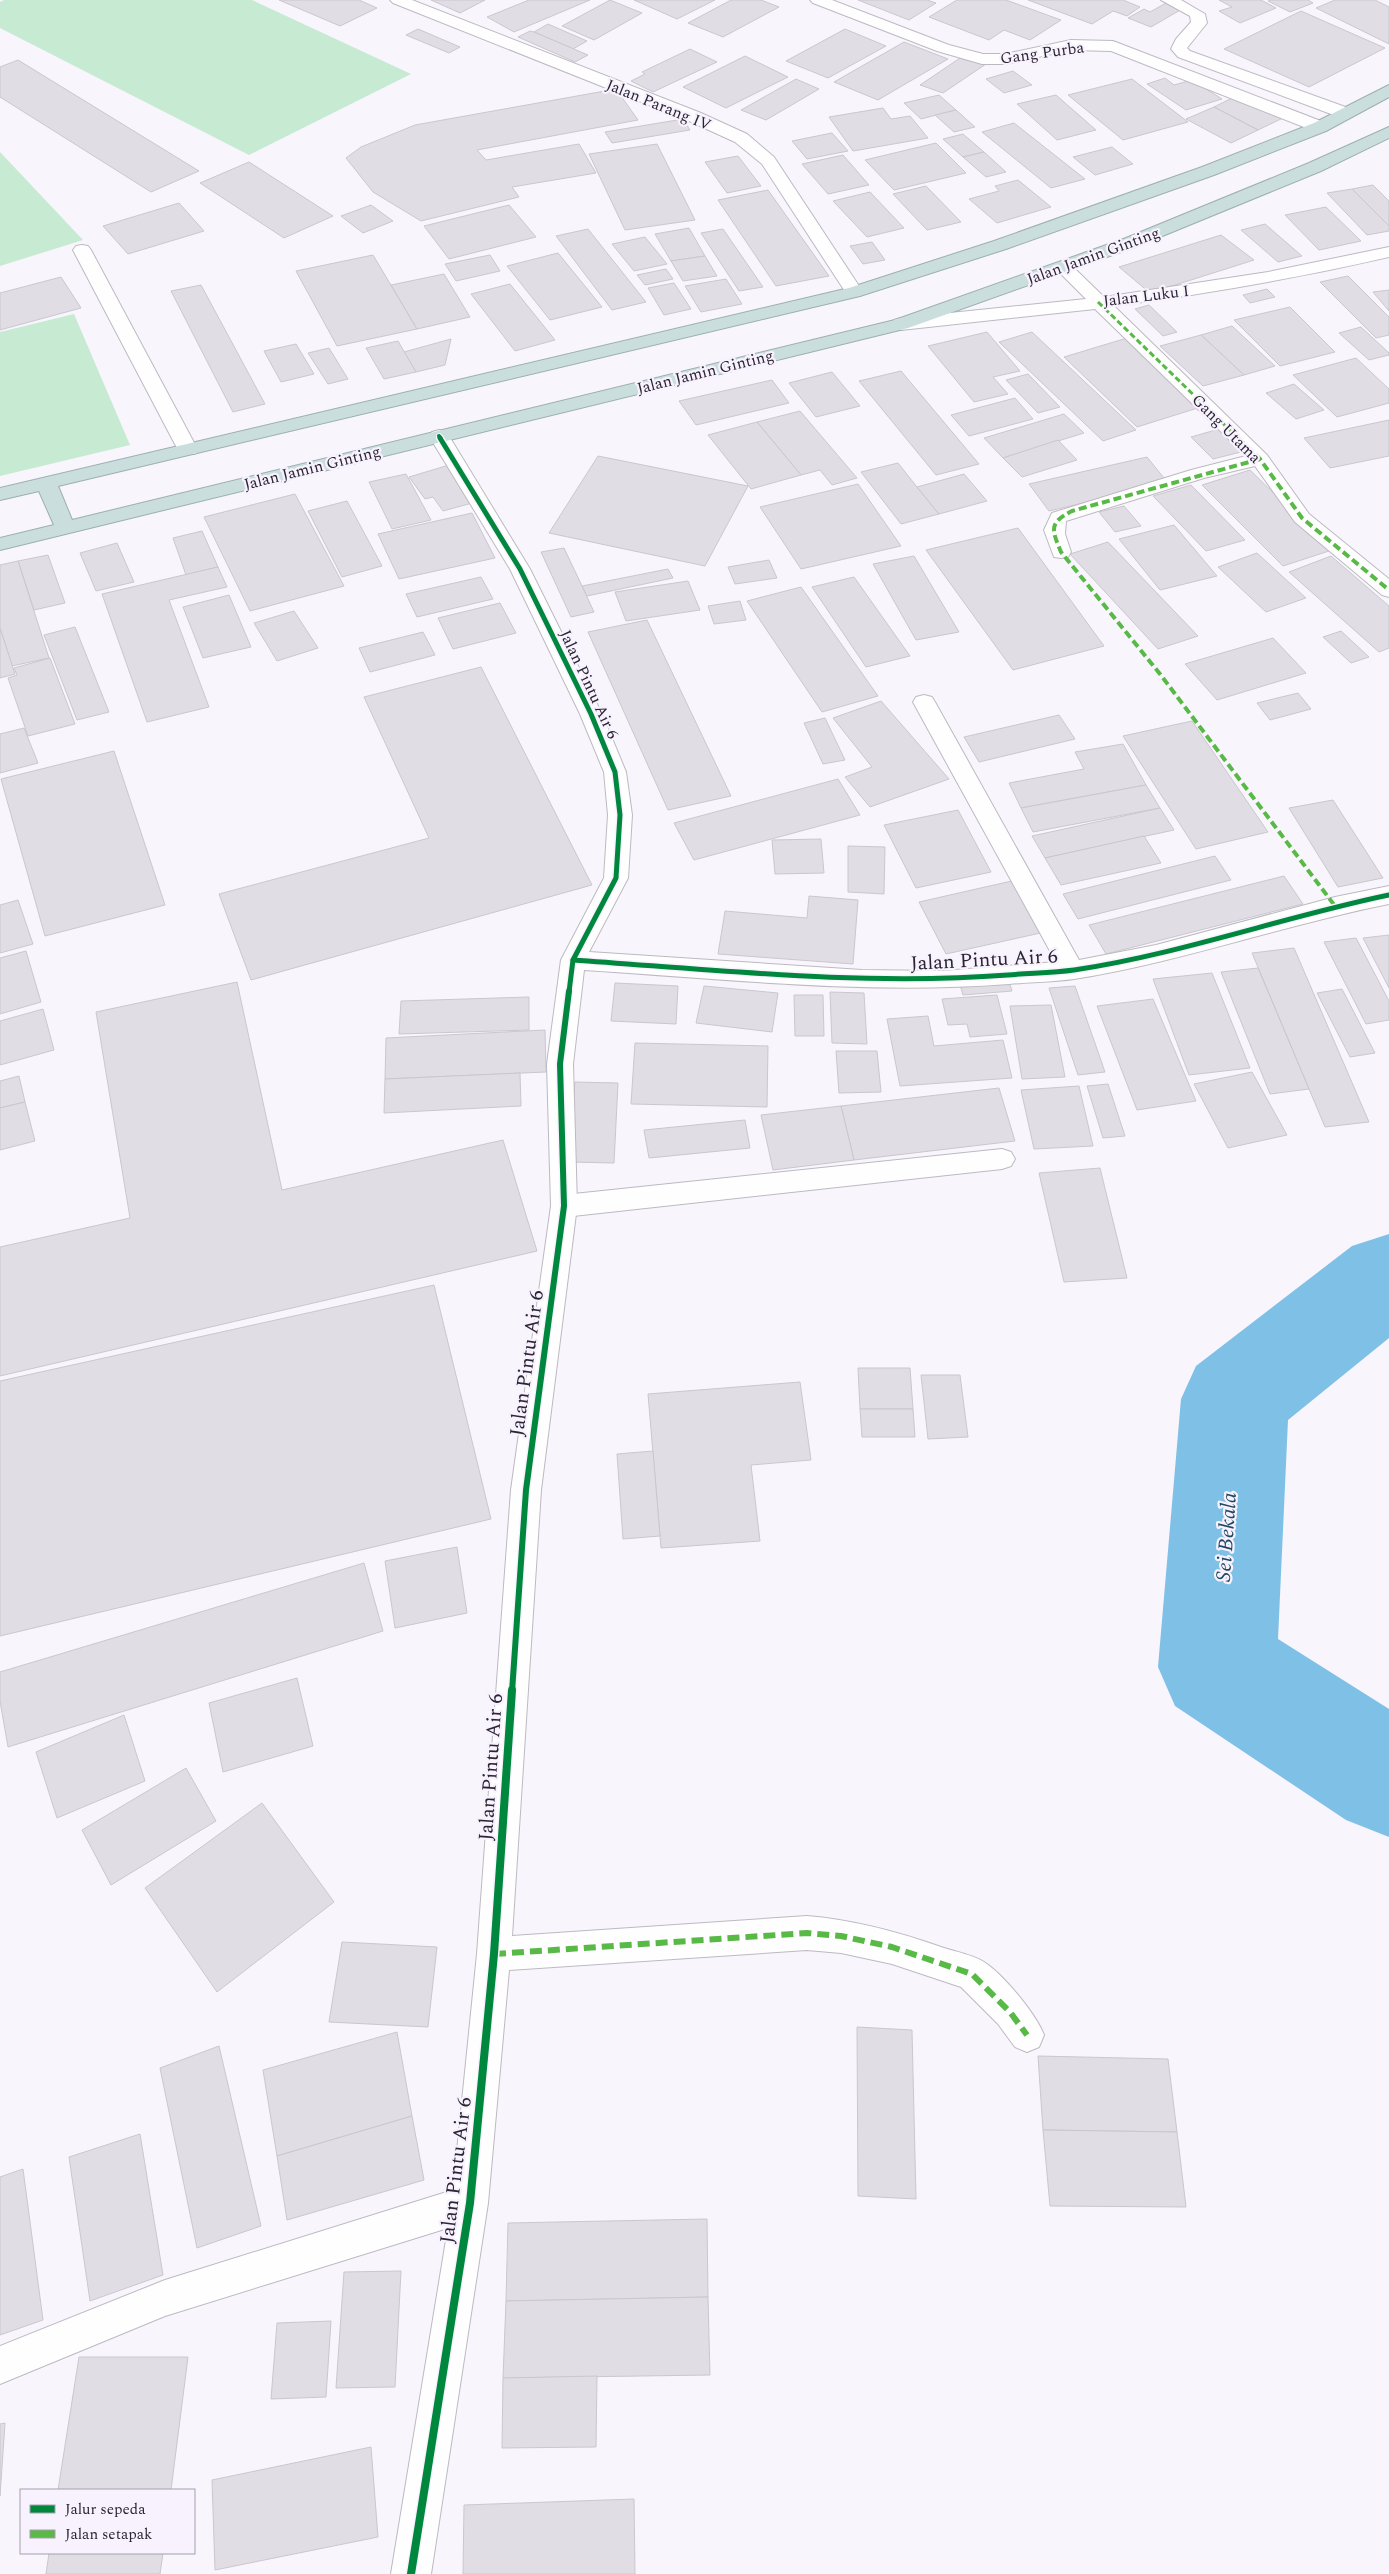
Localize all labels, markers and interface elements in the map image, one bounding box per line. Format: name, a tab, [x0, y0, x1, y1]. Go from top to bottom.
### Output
street label: Gang Purba	[999, 35, 1086, 71]
street label: Jalan Parang IV	[602, 73, 715, 137]
street label: Jalan Jamin Ginting	[1023, 221, 1163, 291]
street label: Jalan Luku I	[1102, 279, 1190, 313]
street label: Jalan Jamin Ginting	[634, 343, 776, 401]
street label: Gang Utama	[1186, 388, 1267, 469]
street label: Jalan Jamin Ginting	[241, 439, 383, 497]
street label: Jalan Pintu Air 6	[553, 626, 625, 743]
street label: Jalan Pintu Air 6	[910, 941, 1058, 979]
street label: Jalan Pintu Air 6	[502, 1288, 552, 1438]
water label: Sei Bekala	[1208, 1491, 1246, 1583]
street label: Jalan Pintu Air 6	[471, 1693, 511, 1842]
street label: Jalan Pintu Air 6	[432, 2095, 480, 2245]
legend	[20, 2489, 195, 2554]
text: Jalur sepeda	[65, 2498, 146, 2521]
text: Jalan setapak	[65, 2523, 152, 2546]

